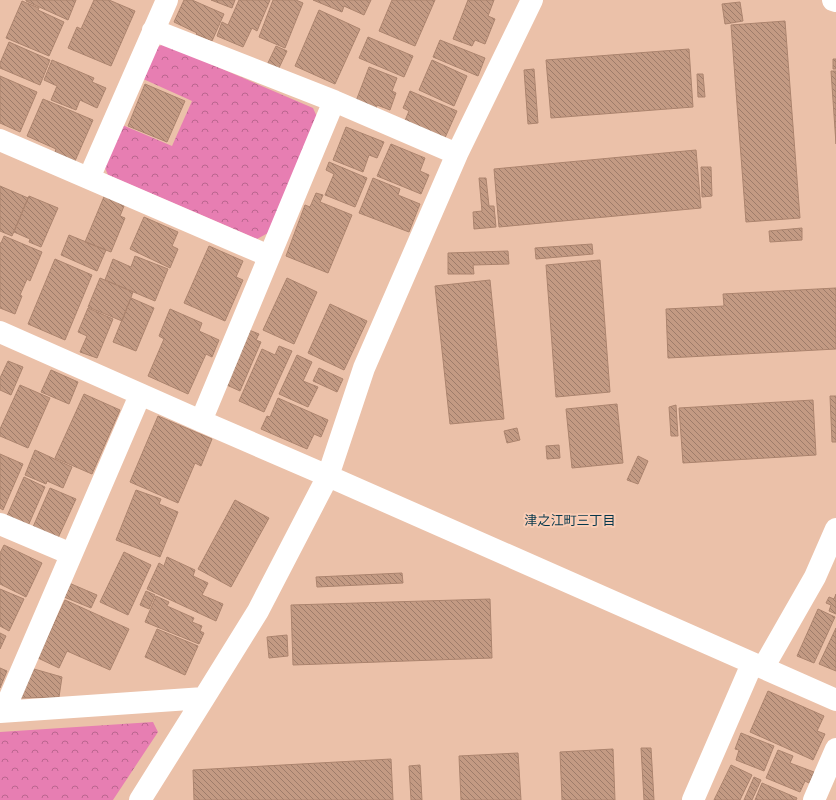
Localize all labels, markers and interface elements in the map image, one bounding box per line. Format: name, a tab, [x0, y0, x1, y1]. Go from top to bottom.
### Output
district label: 津之江町三丁目	[524, 513, 616, 528]

